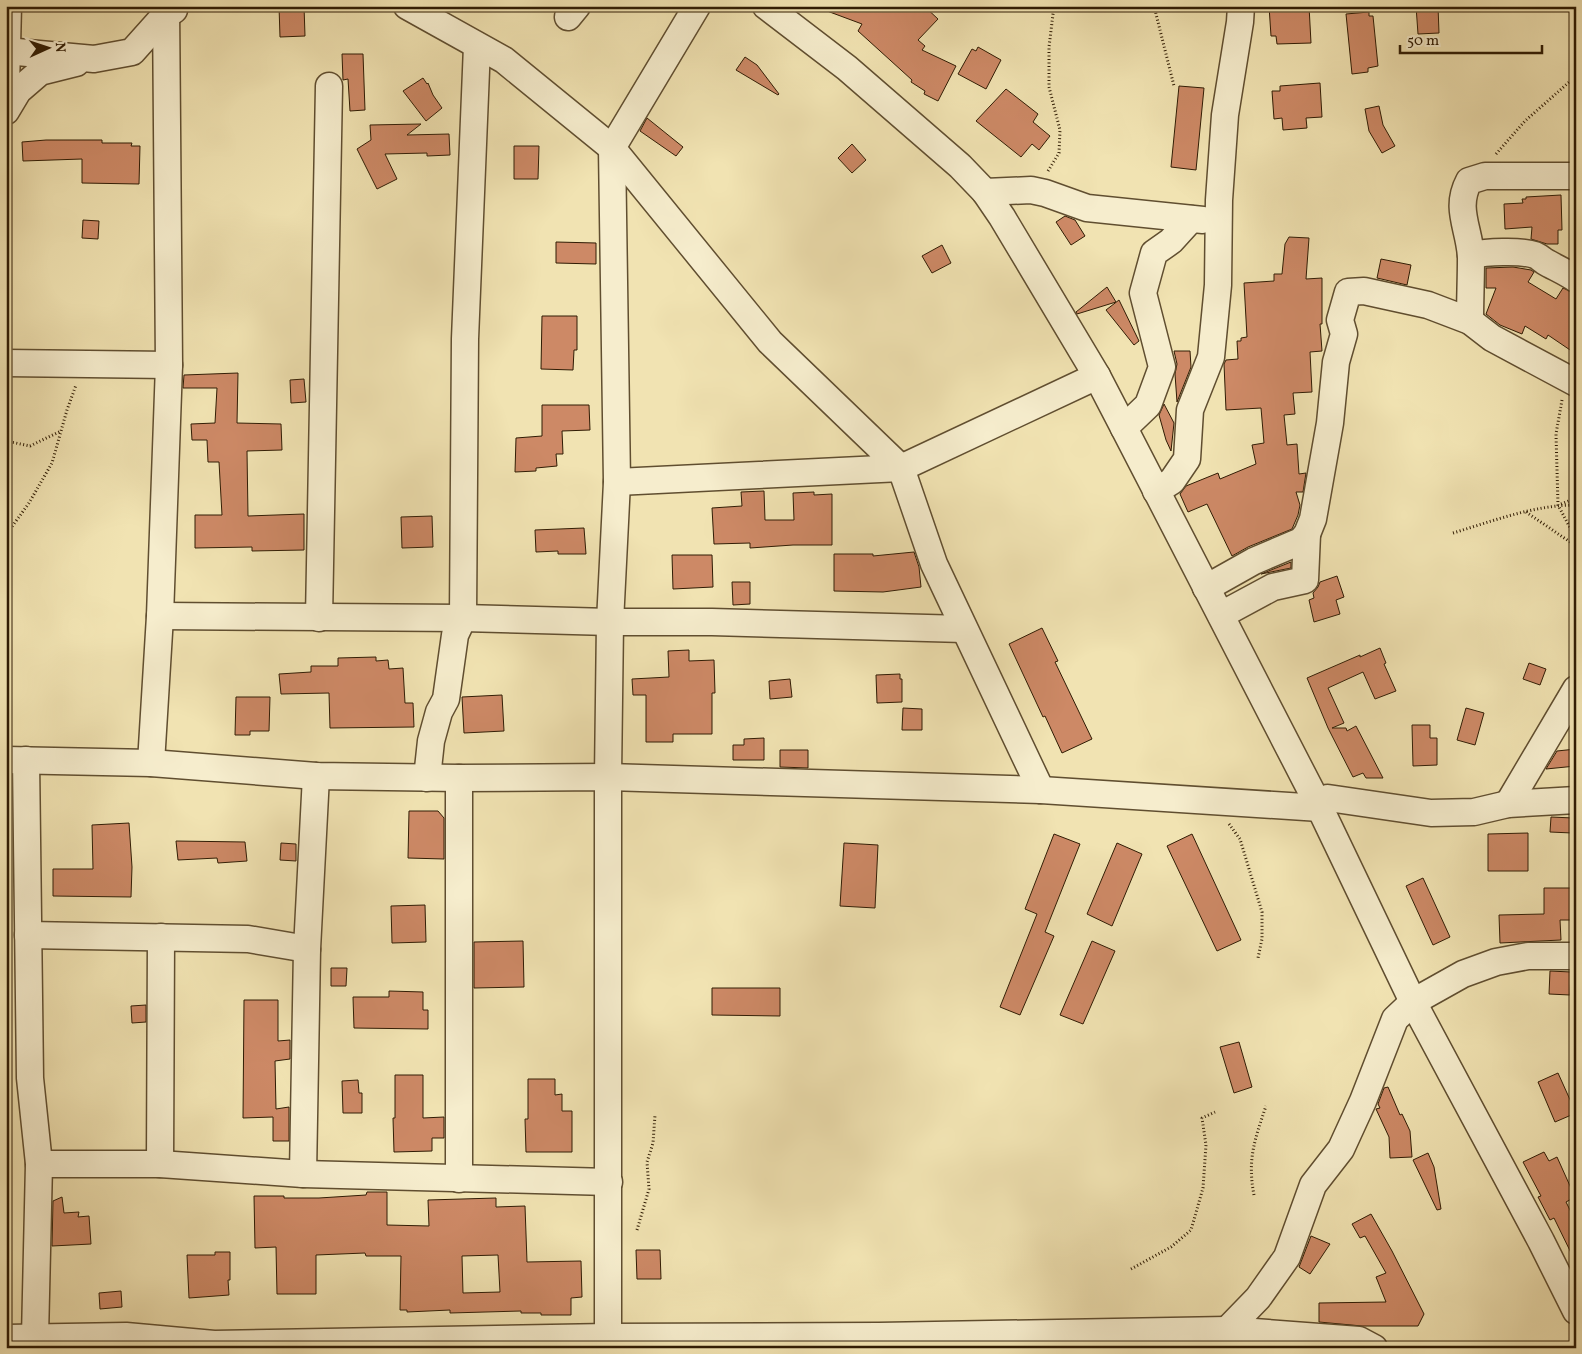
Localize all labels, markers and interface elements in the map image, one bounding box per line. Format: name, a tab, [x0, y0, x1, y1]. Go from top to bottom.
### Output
north arrow	[22, 22, 72, 72]
scale bar	[1400, 22, 1542, 54]
text: 50 m	[1407, 31, 1439, 52]
text: N	[50, 42, 69, 53]

